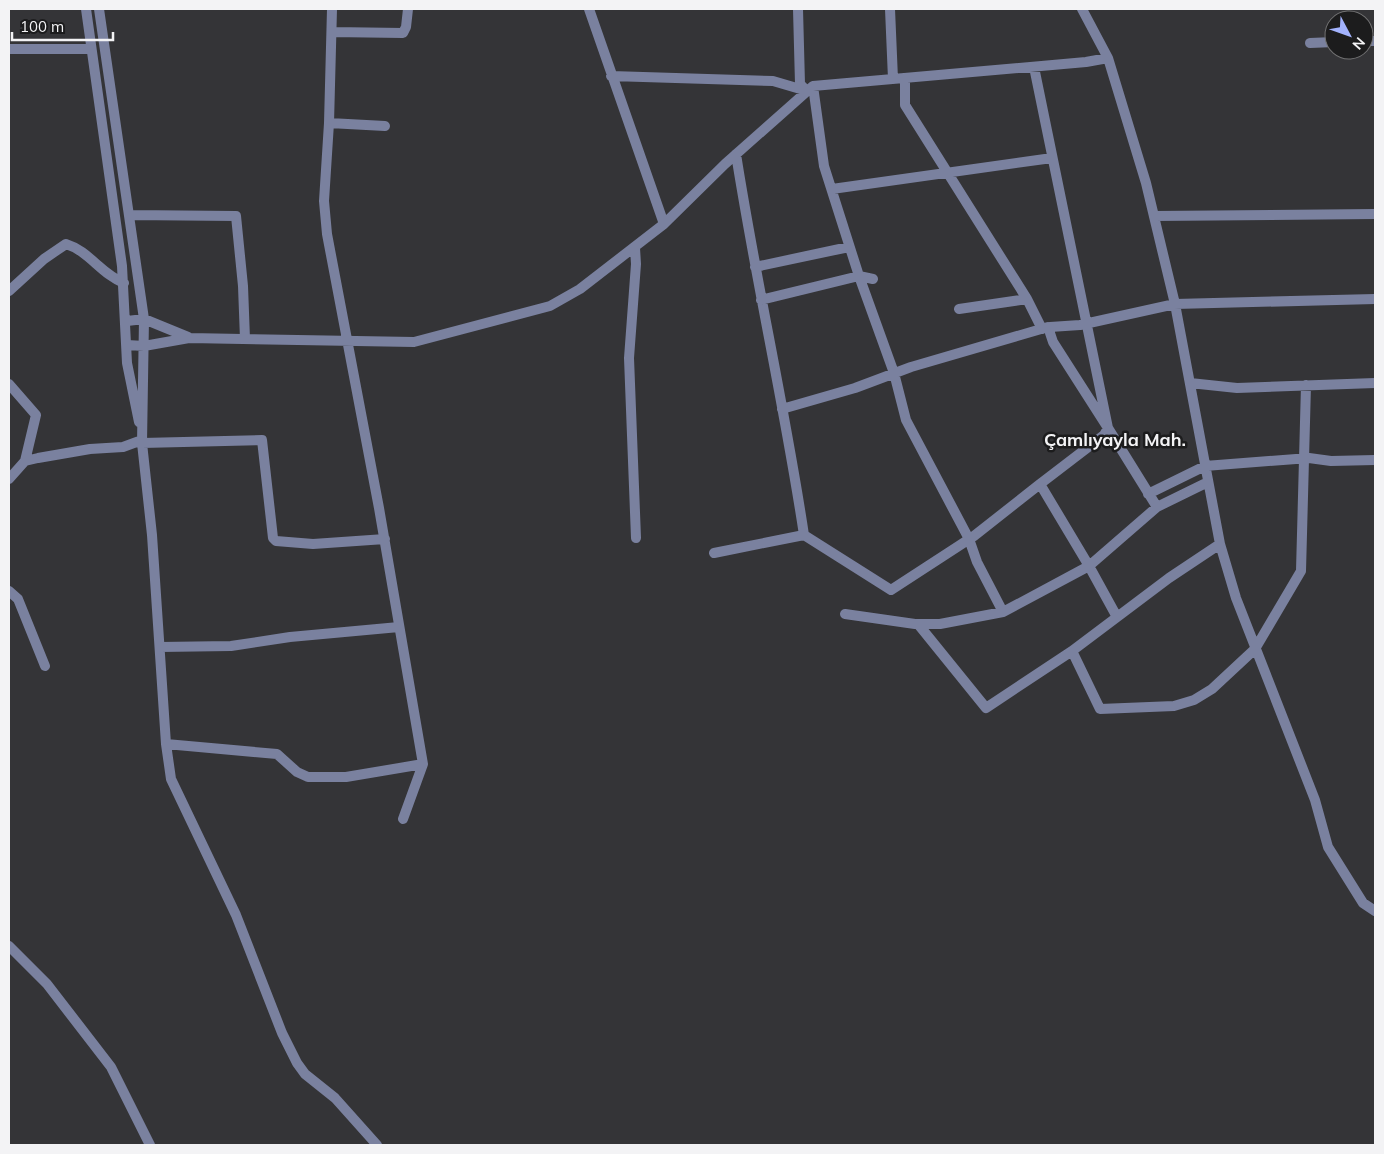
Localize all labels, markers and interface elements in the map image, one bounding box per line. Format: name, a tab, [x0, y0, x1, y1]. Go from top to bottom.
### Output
scale bar	[12, 10, 114, 42]
north arrow	[1324, 10, 1374, 60]
text: 100 m	[20, 17, 64, 36]
text: N	[1349, 34, 1369, 53]
district label: Çamlıyayla Mah.	[1044, 428, 1186, 451]

